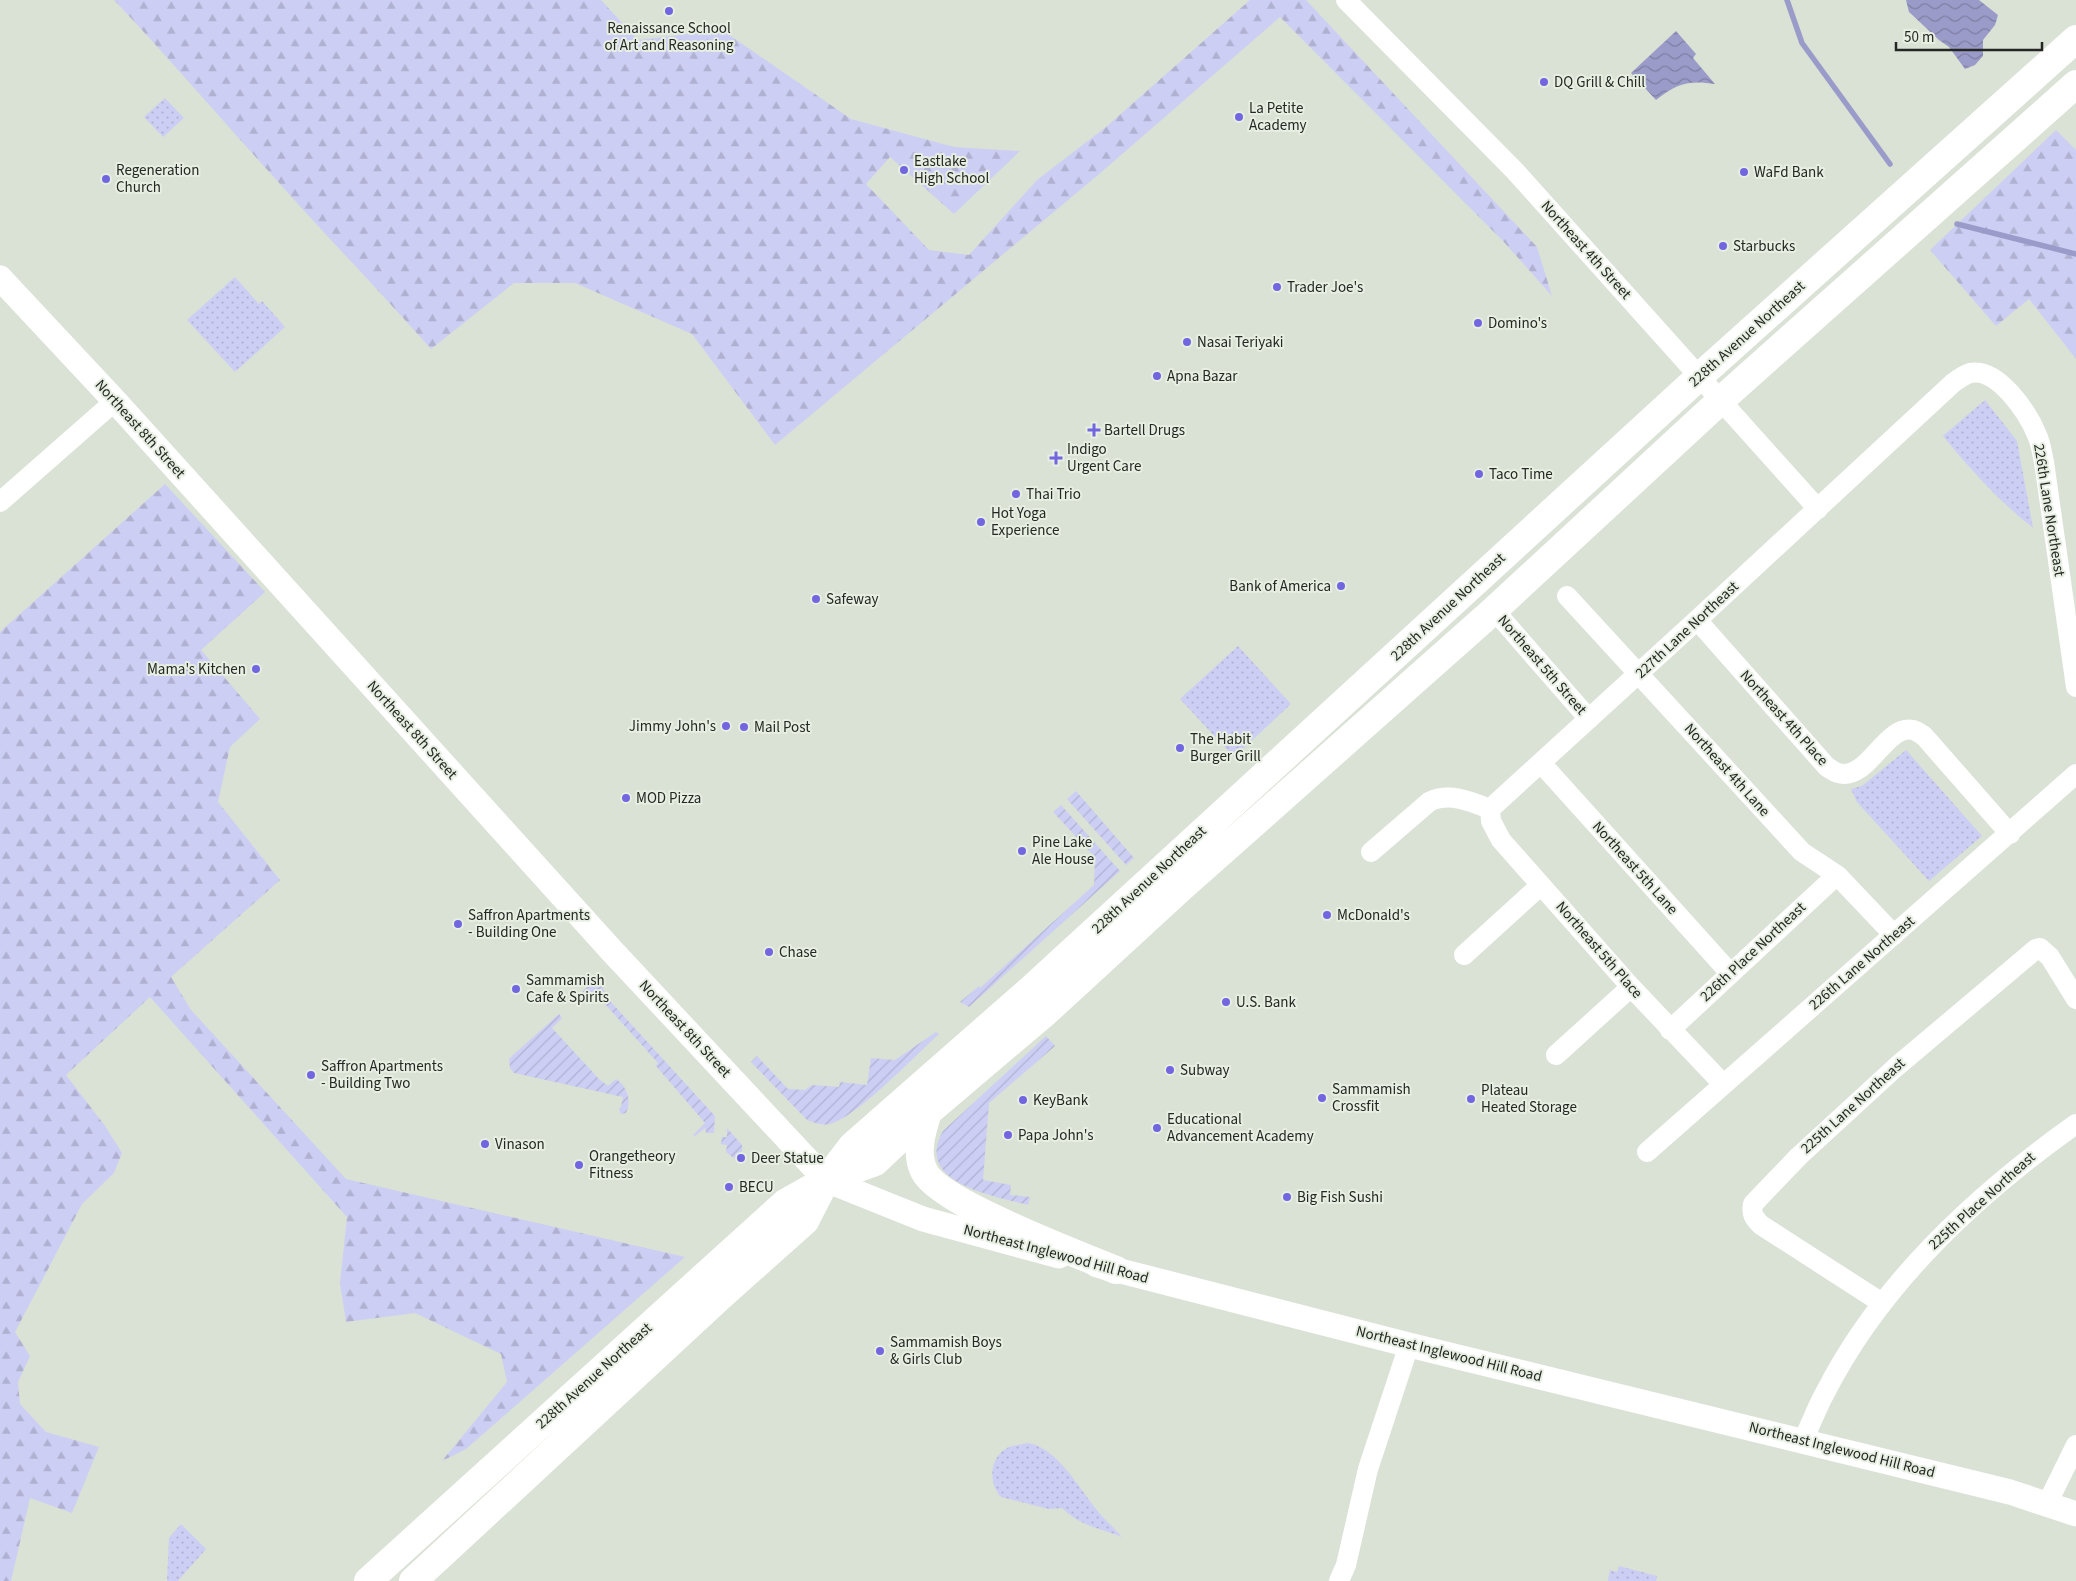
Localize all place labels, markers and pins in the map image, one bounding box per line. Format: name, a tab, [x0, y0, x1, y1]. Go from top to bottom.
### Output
marker: Renaissance School of Art and Reasoning	[663, 5, 675, 17]
place label: Renaissance School of Art and Reasoning	[604, 18, 734, 56]
place label: DQ Grill & Chill	[1554, 72, 1645, 93]
marker: DQ Grill & Chill	[1538, 76, 1550, 88]
place label: La Petite Academy	[1249, 98, 1307, 136]
marker: La Petite Academy	[1233, 111, 1245, 123]
place label: Eastlake High School	[914, 151, 989, 189]
place label: Regeneration Church	[116, 160, 199, 198]
place label: WaFd Bank	[1754, 162, 1824, 183]
marker: Eastlake High School	[898, 164, 910, 176]
marker: WaFd Bank	[1738, 166, 1750, 178]
marker: Regeneration Church	[100, 173, 112, 185]
place label: Starbucks	[1733, 236, 1795, 257]
marker: Starbucks	[1717, 240, 1729, 252]
place label: Trader Joe's	[1287, 277, 1363, 298]
marker: Trader Joe's	[1271, 281, 1283, 293]
place label: Domino's	[1488, 313, 1547, 334]
marker: Domino's	[1472, 317, 1484, 329]
place label: Nasai Teriyaki	[1197, 332, 1284, 353]
marker: Nasai Teriyaki	[1181, 336, 1193, 348]
place label: Apna Bazar	[1167, 366, 1238, 387]
marker: Apna Bazar	[1151, 370, 1163, 382]
place label: Bartell Drugs	[1104, 420, 1185, 441]
marker: Bartell Drugs	[1088, 424, 1100, 436]
place label: Indigo Urgent Care	[1067, 439, 1141, 477]
marker: Indigo Urgent Care	[1049, 451, 1063, 465]
place label: Taco Time	[1489, 464, 1553, 485]
marker: Taco Time	[1473, 468, 1485, 480]
place label: Thai Trio	[1026, 484, 1081, 505]
marker: Thai Trio	[1010, 488, 1022, 500]
place label: Hot Yoga Experience	[991, 503, 1059, 541]
marker: Hot Yoga Experience	[975, 516, 987, 528]
place label: Bank of America	[1229, 576, 1331, 597]
marker: Bank of America	[1335, 580, 1347, 592]
place label: Safeway	[826, 589, 879, 610]
marker: Safeway	[810, 593, 822, 605]
place label: Mama's Kitchen	[147, 659, 246, 680]
marker: Mama's Kitchen	[250, 663, 262, 675]
place label: Jimmy John's	[629, 716, 716, 737]
place label: Mail Post	[754, 717, 810, 738]
marker: Jimmy John's	[720, 720, 732, 732]
marker: Mail Post	[738, 721, 750, 733]
place label: The Habit Burger Grill	[1190, 729, 1261, 767]
marker: The Habit Burger Grill	[1174, 742, 1186, 754]
place label: MOD Pizza	[636, 788, 701, 809]
marker: MOD Pizza	[620, 792, 632, 804]
place label: Pine Lake Ale House	[1032, 832, 1094, 870]
marker: Pine Lake Ale House	[1016, 845, 1028, 857]
place label: Saffron Apartments - Building One	[468, 905, 590, 943]
place label: McDonald's	[1337, 905, 1410, 926]
marker: McDonald's	[1321, 909, 1333, 921]
marker: Saffron Apartments - Building One	[452, 918, 464, 930]
place label: Chase	[779, 942, 817, 963]
marker: Chase	[763, 946, 775, 958]
place label: Sammamish Cafe & Spirits	[526, 970, 609, 1008]
marker: Sammamish Cafe & Spirits	[510, 983, 522, 995]
place label: U.S. Bank	[1236, 992, 1296, 1013]
marker: U.S. Bank	[1220, 996, 1232, 1008]
place label: Saffron Apartments - Building Two	[321, 1056, 443, 1094]
place label: Subway	[1180, 1060, 1230, 1081]
marker: Subway	[1164, 1064, 1176, 1076]
marker: Saffron Apartments - Building Two	[305, 1069, 317, 1081]
place label: Sammamish Crossfit	[1332, 1079, 1411, 1117]
place label: Plateau Heated Storage	[1481, 1080, 1577, 1118]
place label: KeyBank	[1033, 1090, 1089, 1111]
marker: Sammamish Crossfit	[1316, 1092, 1328, 1104]
marker: Plateau Heated Storage	[1465, 1093, 1477, 1105]
marker: KeyBank	[1017, 1094, 1029, 1106]
place label: Educational Advancement Academy	[1167, 1109, 1314, 1147]
marker: Educational Advancement Academy	[1151, 1122, 1163, 1134]
place label: Papa John's	[1018, 1125, 1094, 1146]
marker: Papa John's	[1002, 1129, 1014, 1141]
place label: Vinason	[495, 1134, 545, 1155]
marker: Vinason	[479, 1138, 491, 1150]
place label: Orangetheory Fitness	[589, 1146, 676, 1184]
place label: Deer Statue	[751, 1148, 824, 1169]
marker: Deer Statue	[735, 1152, 747, 1164]
marker: Orangetheory Fitness	[573, 1159, 585, 1171]
place label: BECU	[739, 1177, 774, 1198]
marker: BECU	[723, 1181, 735, 1193]
place label: Big Fish Sushi	[1297, 1187, 1383, 1208]
marker: Big Fish Sushi	[1281, 1191, 1293, 1203]
place label: Sammamish Boys & Girls Club	[890, 1332, 1002, 1370]
marker: Sammamish Boys & Girls Club	[874, 1345, 886, 1357]

